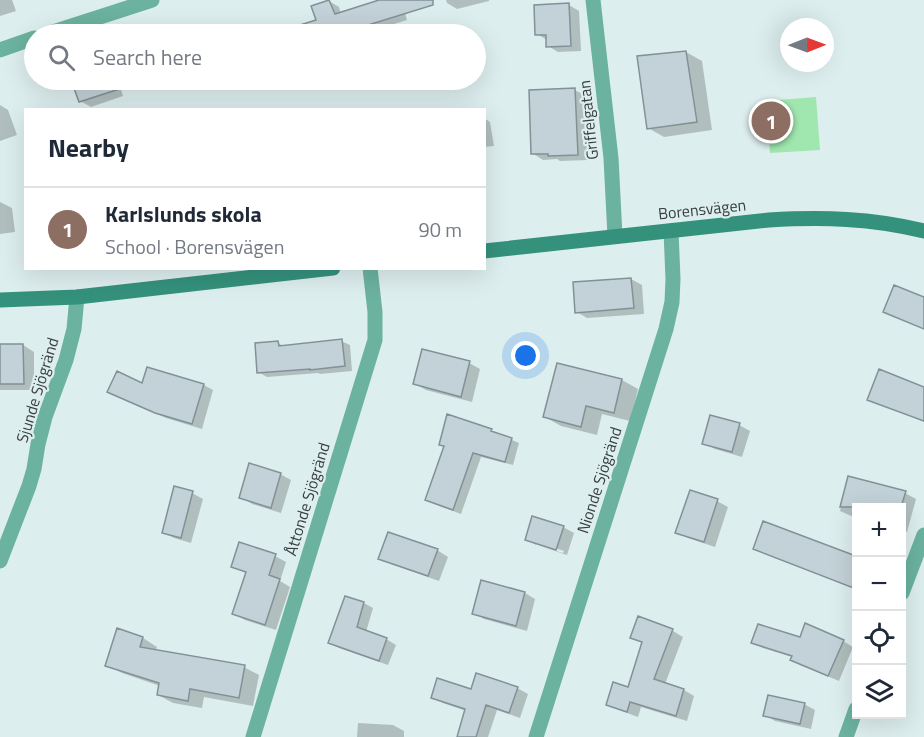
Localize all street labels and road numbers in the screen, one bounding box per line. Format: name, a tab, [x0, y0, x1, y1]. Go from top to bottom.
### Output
street label: Griffelgatan	[572, 79, 604, 161]
street label: Borensvägen	[657, 192, 747, 226]
street label: Sjunde Sjögränd	[10, 334, 64, 446]
street label: Nionde Sjögränd	[570, 424, 628, 536]
street label: Åttonde Sjögränd	[278, 440, 336, 558]

